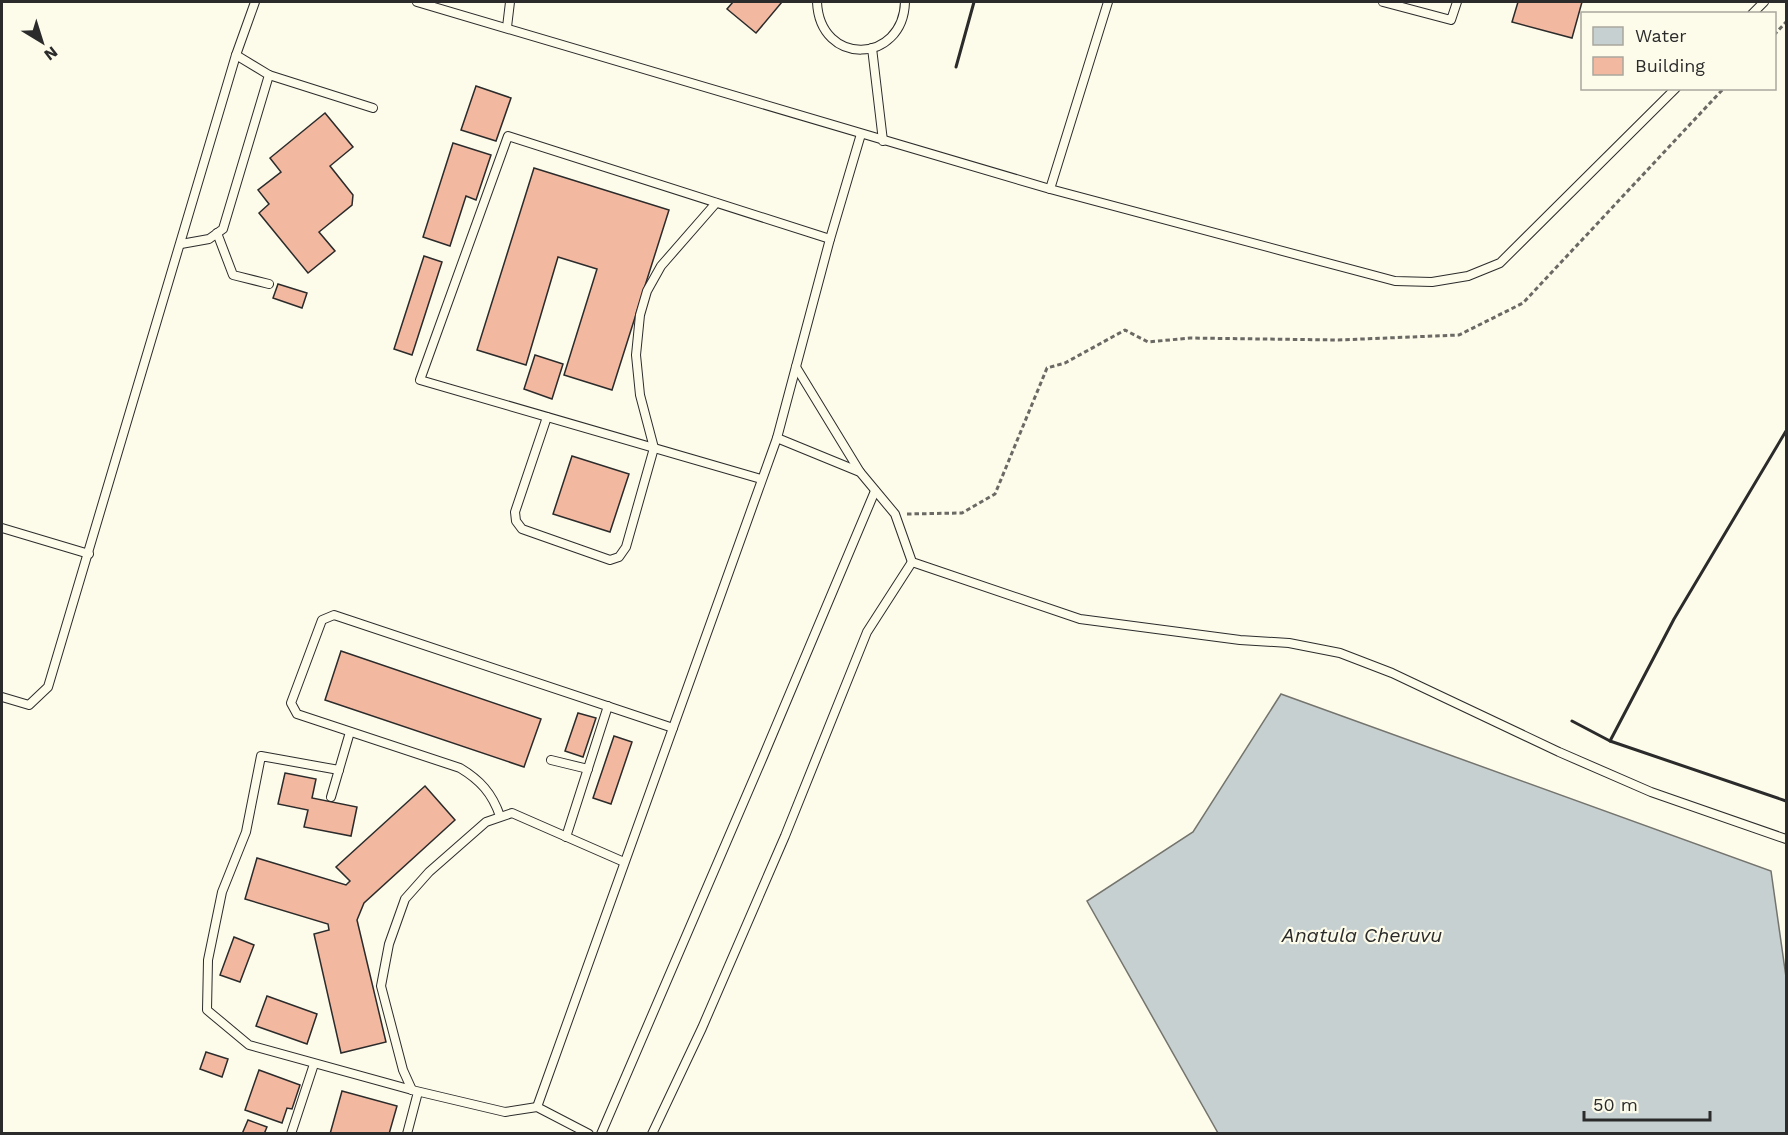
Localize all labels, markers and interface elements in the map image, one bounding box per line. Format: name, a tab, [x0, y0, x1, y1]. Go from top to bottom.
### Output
north arrow	[12, 12, 72, 72]
legend	[1581, 12, 1776, 90]
text: Water	[1635, 25, 1687, 46]
text: N	[40, 42, 61, 65]
text: Building	[1635, 55, 1705, 76]
water label: Anatula Cheruvu	[1281, 923, 1442, 947]
scale bar	[1584, 1084, 1710, 1122]
text: 50 m	[1593, 1094, 1638, 1115]

